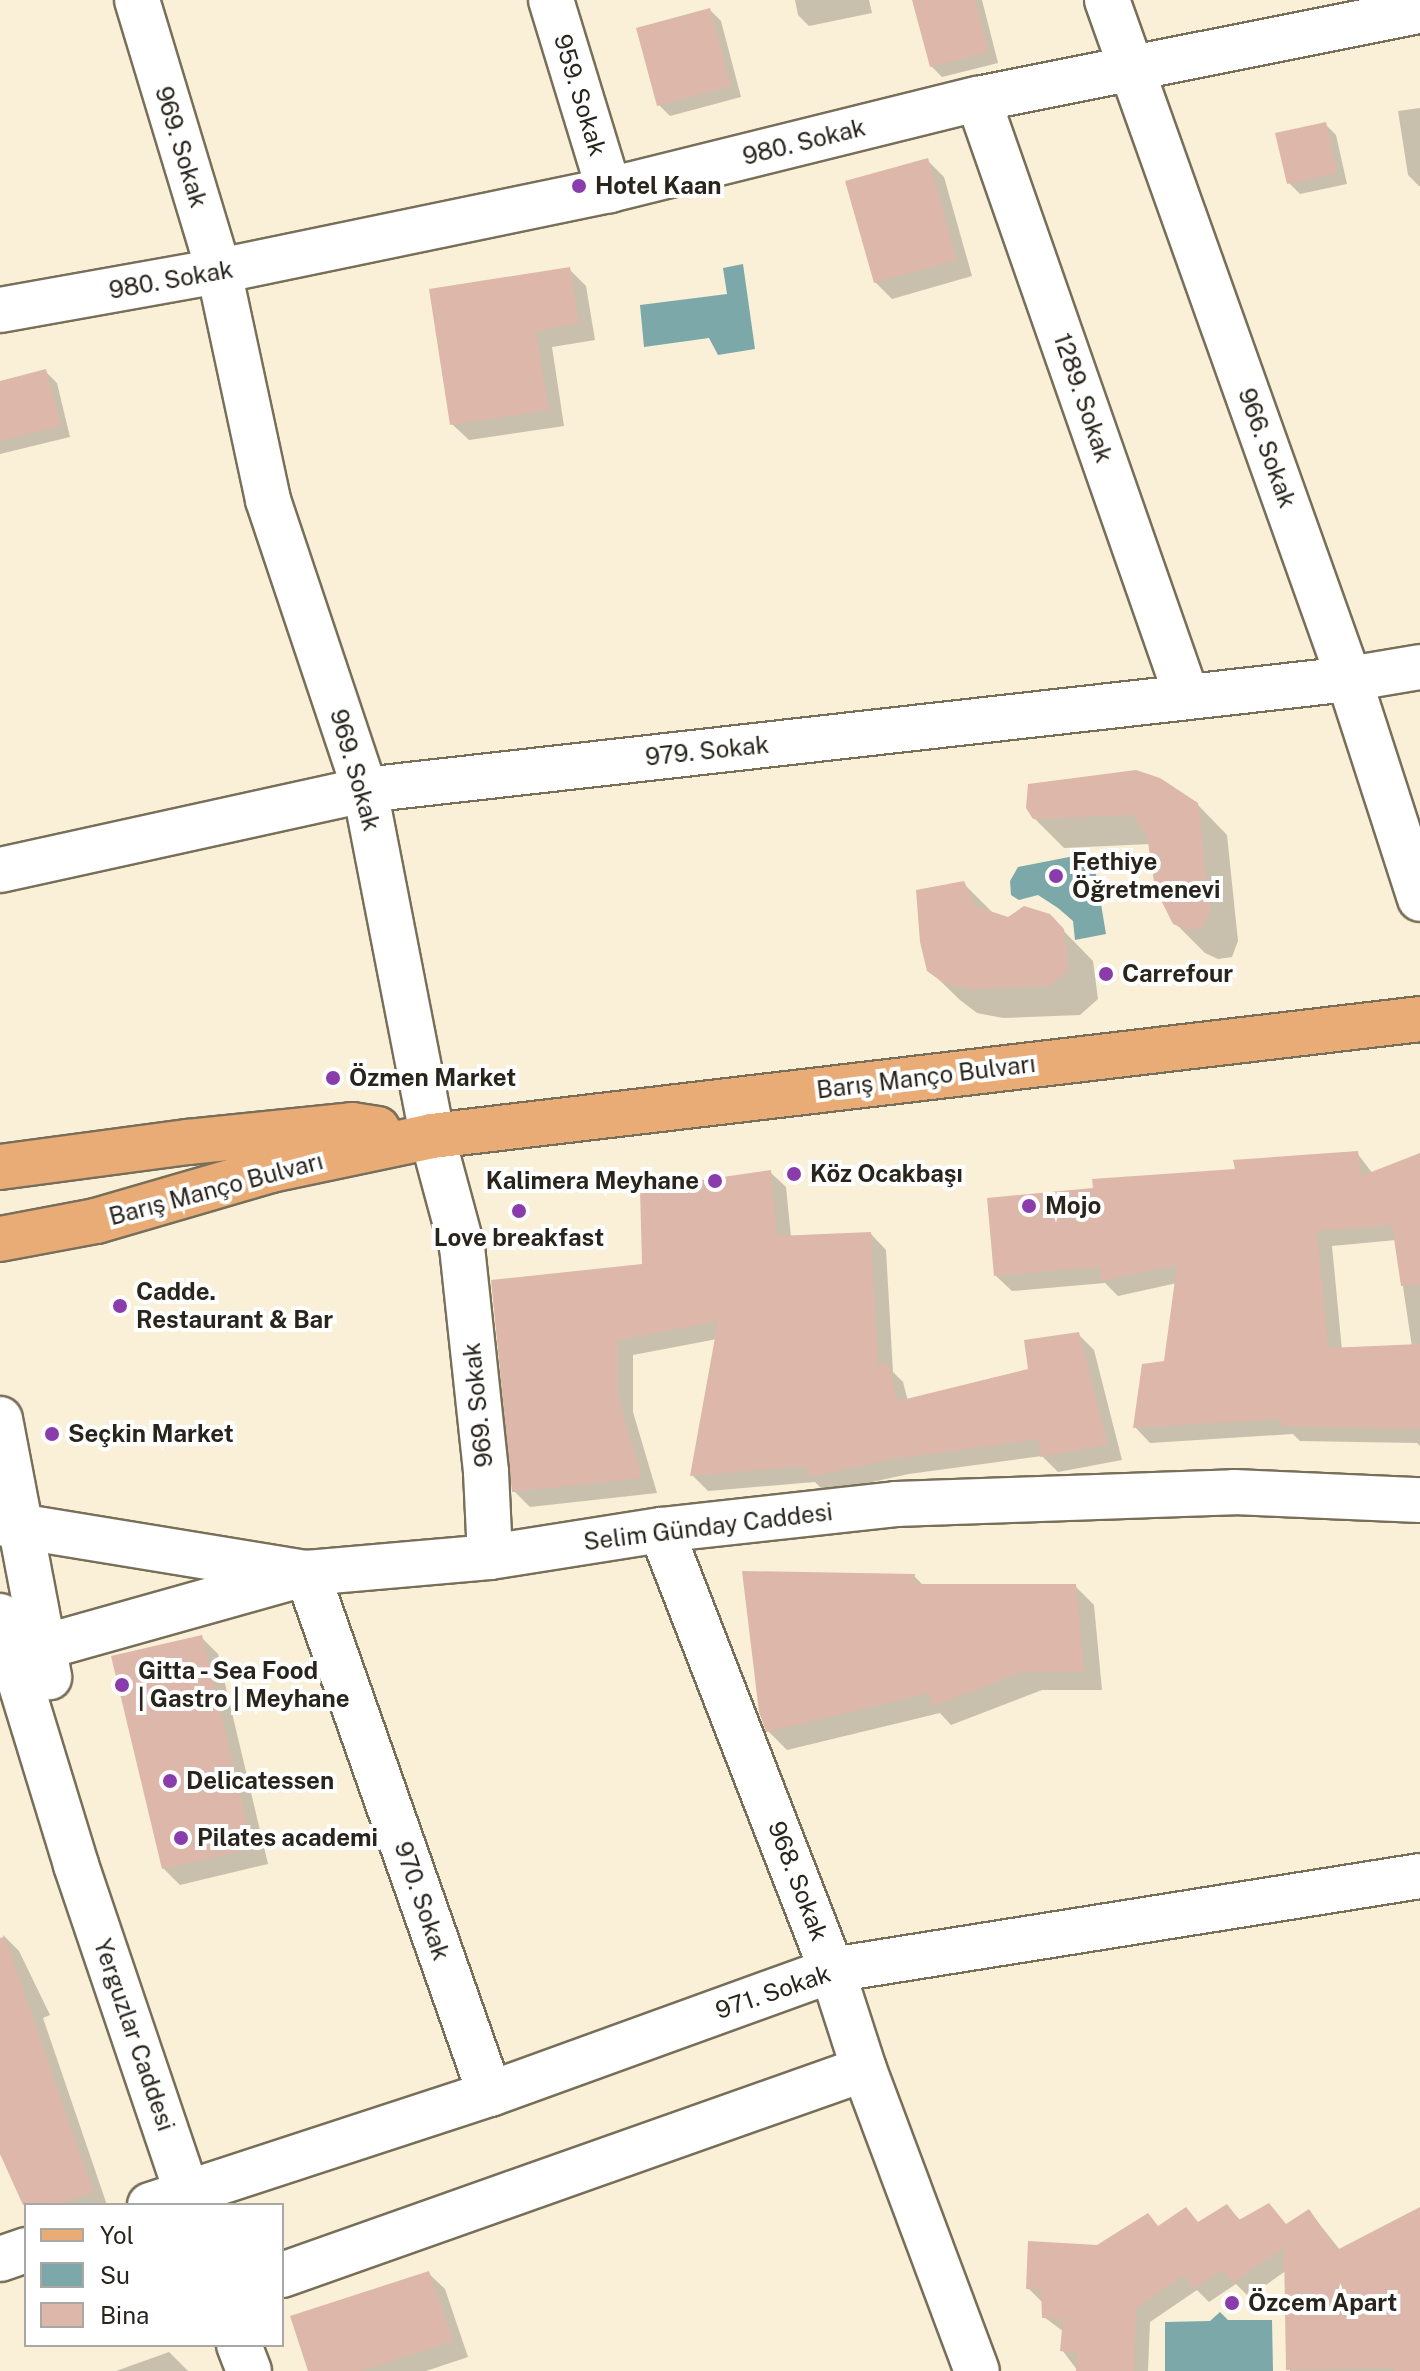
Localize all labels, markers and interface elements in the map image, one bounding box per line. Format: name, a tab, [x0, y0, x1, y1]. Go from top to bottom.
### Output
street label: 959. Sokak	[548, 30, 612, 160]
street label: 969. Sokak	[149, 83, 213, 211]
street label: 980. Sokak	[740, 113, 868, 171]
place label: Hotel Kaan	[595, 172, 722, 200]
marker: Hotel Kaan	[570, 177, 588, 195]
street label: 980. Sokak	[107, 255, 235, 305]
street label: 1289. Sokak	[1047, 329, 1119, 467]
street label: 966. Sokak	[1232, 384, 1302, 512]
street label: 969. Sokak	[324, 706, 386, 834]
street label: 979. Sokak	[644, 730, 770, 772]
place label: Fethiye Öğretmenevi	[1072, 848, 1220, 904]
marker: Fethiye Öğretmenevi	[1047, 867, 1065, 885]
place label: Carrefour	[1122, 960, 1233, 988]
marker: Carrefour	[1097, 965, 1115, 983]
street label: Barış Manço Bulvarı	[815, 1049, 1037, 1105]
place label: Özmen Market	[349, 1064, 516, 1092]
marker: Özmen Market	[324, 1069, 342, 1087]
street label: Barış Manço Bulvarı	[106, 1147, 326, 1231]
place label: Köz Ocakbaşı	[810, 1160, 963, 1188]
marker: Köz Ocakbaşı	[785, 1165, 803, 1183]
place label: Kalimera Meyhane	[486, 1167, 699, 1195]
marker: Kalimera Meyhane	[706, 1172, 724, 1190]
place label: Mojo	[1045, 1192, 1101, 1220]
marker: Mojo	[1020, 1197, 1038, 1215]
marker: Love breakfast	[510, 1202, 528, 1220]
place label: Love breakfast	[434, 1224, 604, 1252]
place label: Cadde. Restaurant & Bar	[136, 1278, 333, 1334]
marker: Cadde. Restaurant & Bar	[111, 1297, 129, 1315]
street label: 969. Sokak	[457, 1341, 499, 1469]
place label: Seçkin Market	[68, 1420, 234, 1448]
marker: Seçkin Market	[43, 1425, 61, 1443]
street label: Selim Günday Caddesi	[582, 1497, 834, 1557]
place label: Gitta - Sea Food | Gastro | Meyhane	[138, 1657, 350, 1713]
marker: Gitta - Sea Food | Gastro | Meyhane	[113, 1676, 131, 1694]
place label: Delicatessen	[186, 1767, 334, 1795]
marker: Delicatessen	[161, 1772, 179, 1790]
street label: 968. Sokak	[762, 1817, 834, 1945]
place label: Pilates academi	[197, 1824, 378, 1852]
marker: Pilates academi	[172, 1829, 190, 1847]
street label: 970. Sokak	[388, 1838, 456, 1964]
street label: Yerguzlar Caddesi	[88, 1935, 180, 2135]
street label: 971. Sokak	[712, 1959, 834, 2025]
legend	[24, 2203, 284, 2347]
text: Yol	[100, 2221, 134, 2249]
text: Su	[100, 2261, 130, 2289]
place label: Özcem Apart	[1248, 2289, 1397, 2317]
marker: Özcem Apart	[1223, 2294, 1241, 2312]
text: Bina	[100, 2301, 149, 2329]

